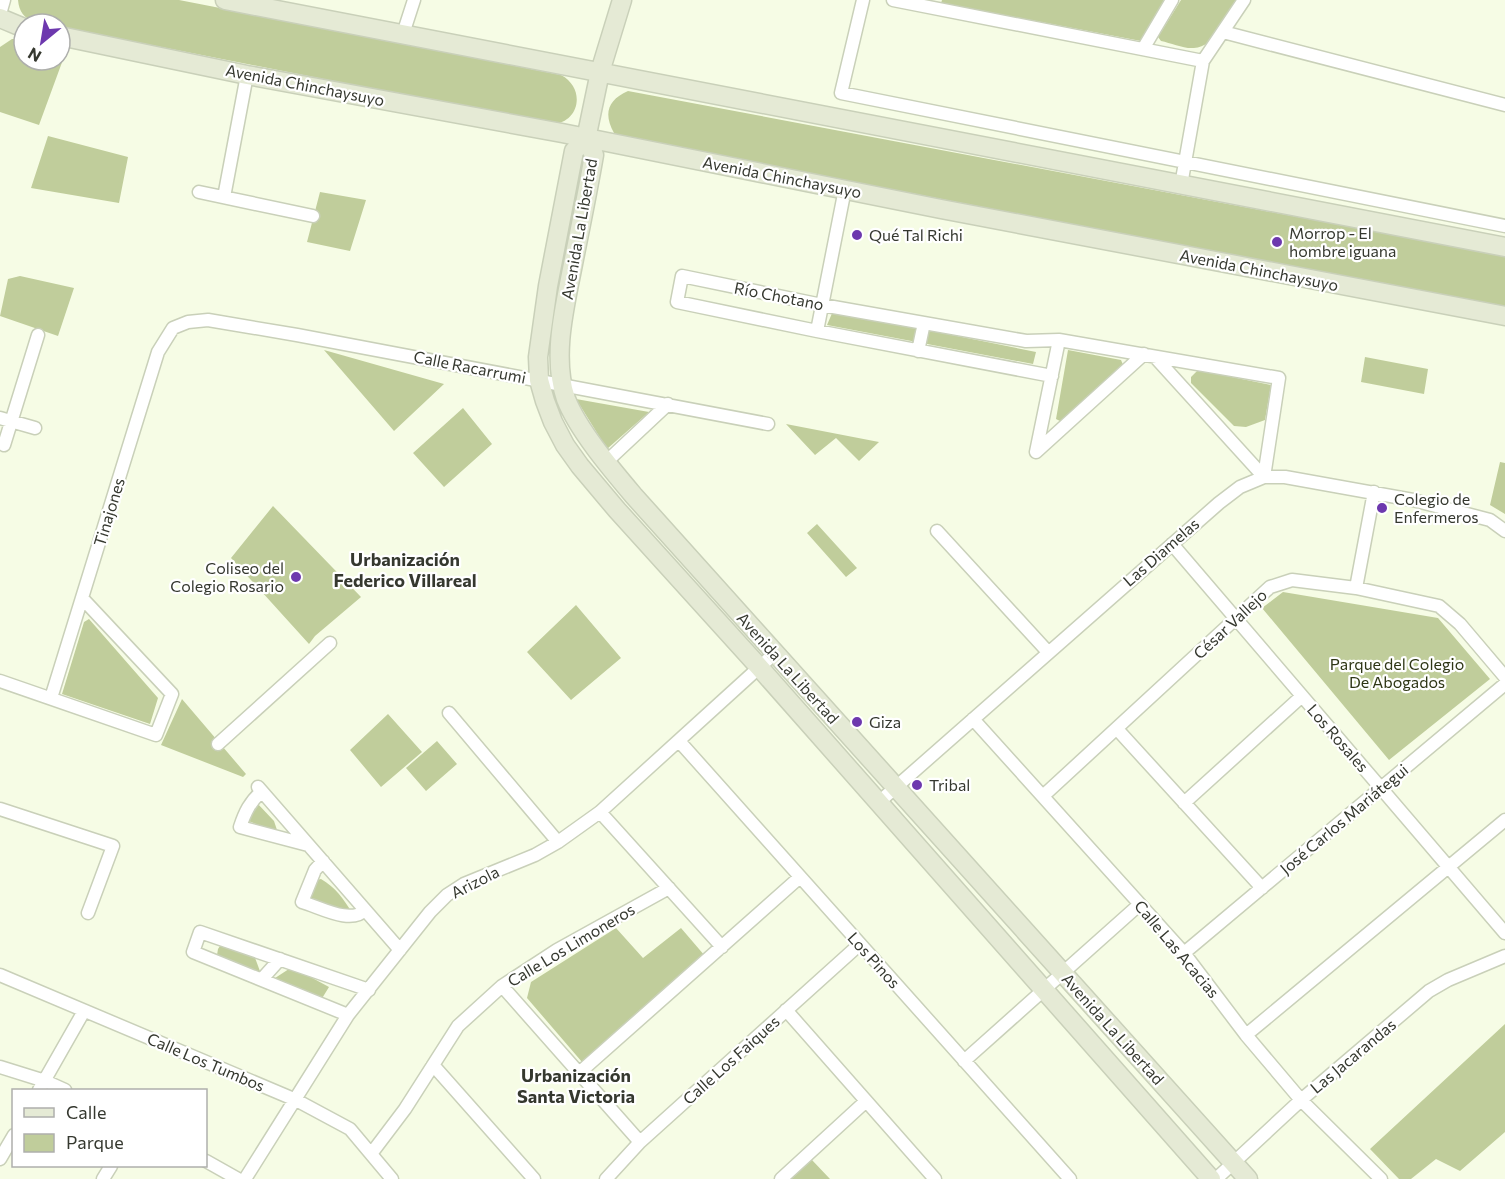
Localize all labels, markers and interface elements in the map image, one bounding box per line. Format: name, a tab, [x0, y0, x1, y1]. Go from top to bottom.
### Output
north arrow	[12, 12, 72, 72]
text: N	[24, 44, 44, 67]
street label: Avenida Chinchaysuyo	[224, 60, 386, 109]
street label: Avenida Chinchaysuyo	[701, 152, 863, 201]
street label: Avenida La Libertad	[557, 157, 600, 301]
place label: Morrop - El hombre iguana	[1289, 223, 1396, 260]
place label: Qué Tal Richi	[869, 225, 963, 244]
marker: Qué Tal Richi	[850, 228, 864, 242]
marker: Morrop - El hombre iguana	[1270, 235, 1284, 249]
street label: Avenida Chinchaysuyo	[1178, 245, 1340, 294]
street label: Río Chotano	[733, 278, 825, 313]
street label: Calle Racarrumi	[412, 346, 528, 387]
street label: Tinajones	[89, 475, 128, 548]
place label: Colegio de Enfermeros	[1394, 489, 1479, 526]
marker: Colegio de Enfermeros	[1375, 501, 1389, 515]
street label: Las Diamelas	[1119, 514, 1202, 590]
district label: Urbanización Federico Villareal	[333, 548, 477, 591]
place label: Coliseo del Colegio Rosario	[170, 558, 284, 595]
marker: Coliseo del Colegio Rosario	[289, 570, 303, 584]
street label: César Vallejo	[1189, 585, 1270, 662]
street label: Avenida La Libertad	[733, 608, 843, 727]
park label: Parque del Colegio De Abogados	[1330, 654, 1464, 691]
street label: Los Rosales	[1304, 700, 1373, 776]
place label: Giza	[869, 712, 901, 731]
marker: Giza	[850, 715, 864, 729]
street label: José Carlos Mariátegui	[1276, 759, 1412, 878]
place label: Tribal	[929, 775, 970, 794]
marker: Tribal	[910, 778, 924, 792]
street label: Arizola	[448, 861, 502, 902]
street label: Calle Las Acacias	[1131, 896, 1224, 1001]
street label: Calle Los Limoneros	[504, 899, 638, 990]
street label: Los Pinos	[844, 928, 904, 992]
street label: Avenida La Libertad	[1058, 969, 1168, 1088]
street label: Calle Los Faiques	[679, 1011, 783, 1108]
street label: Las Jacarandas	[1306, 1014, 1399, 1097]
street label: Calle Los Tumbos	[145, 1028, 268, 1095]
district label: Urbanización Santa Victoria	[517, 1064, 635, 1107]
legend	[12, 1089, 207, 1167]
text: Calle	[66, 1101, 106, 1123]
text: Parque	[66, 1131, 124, 1153]

